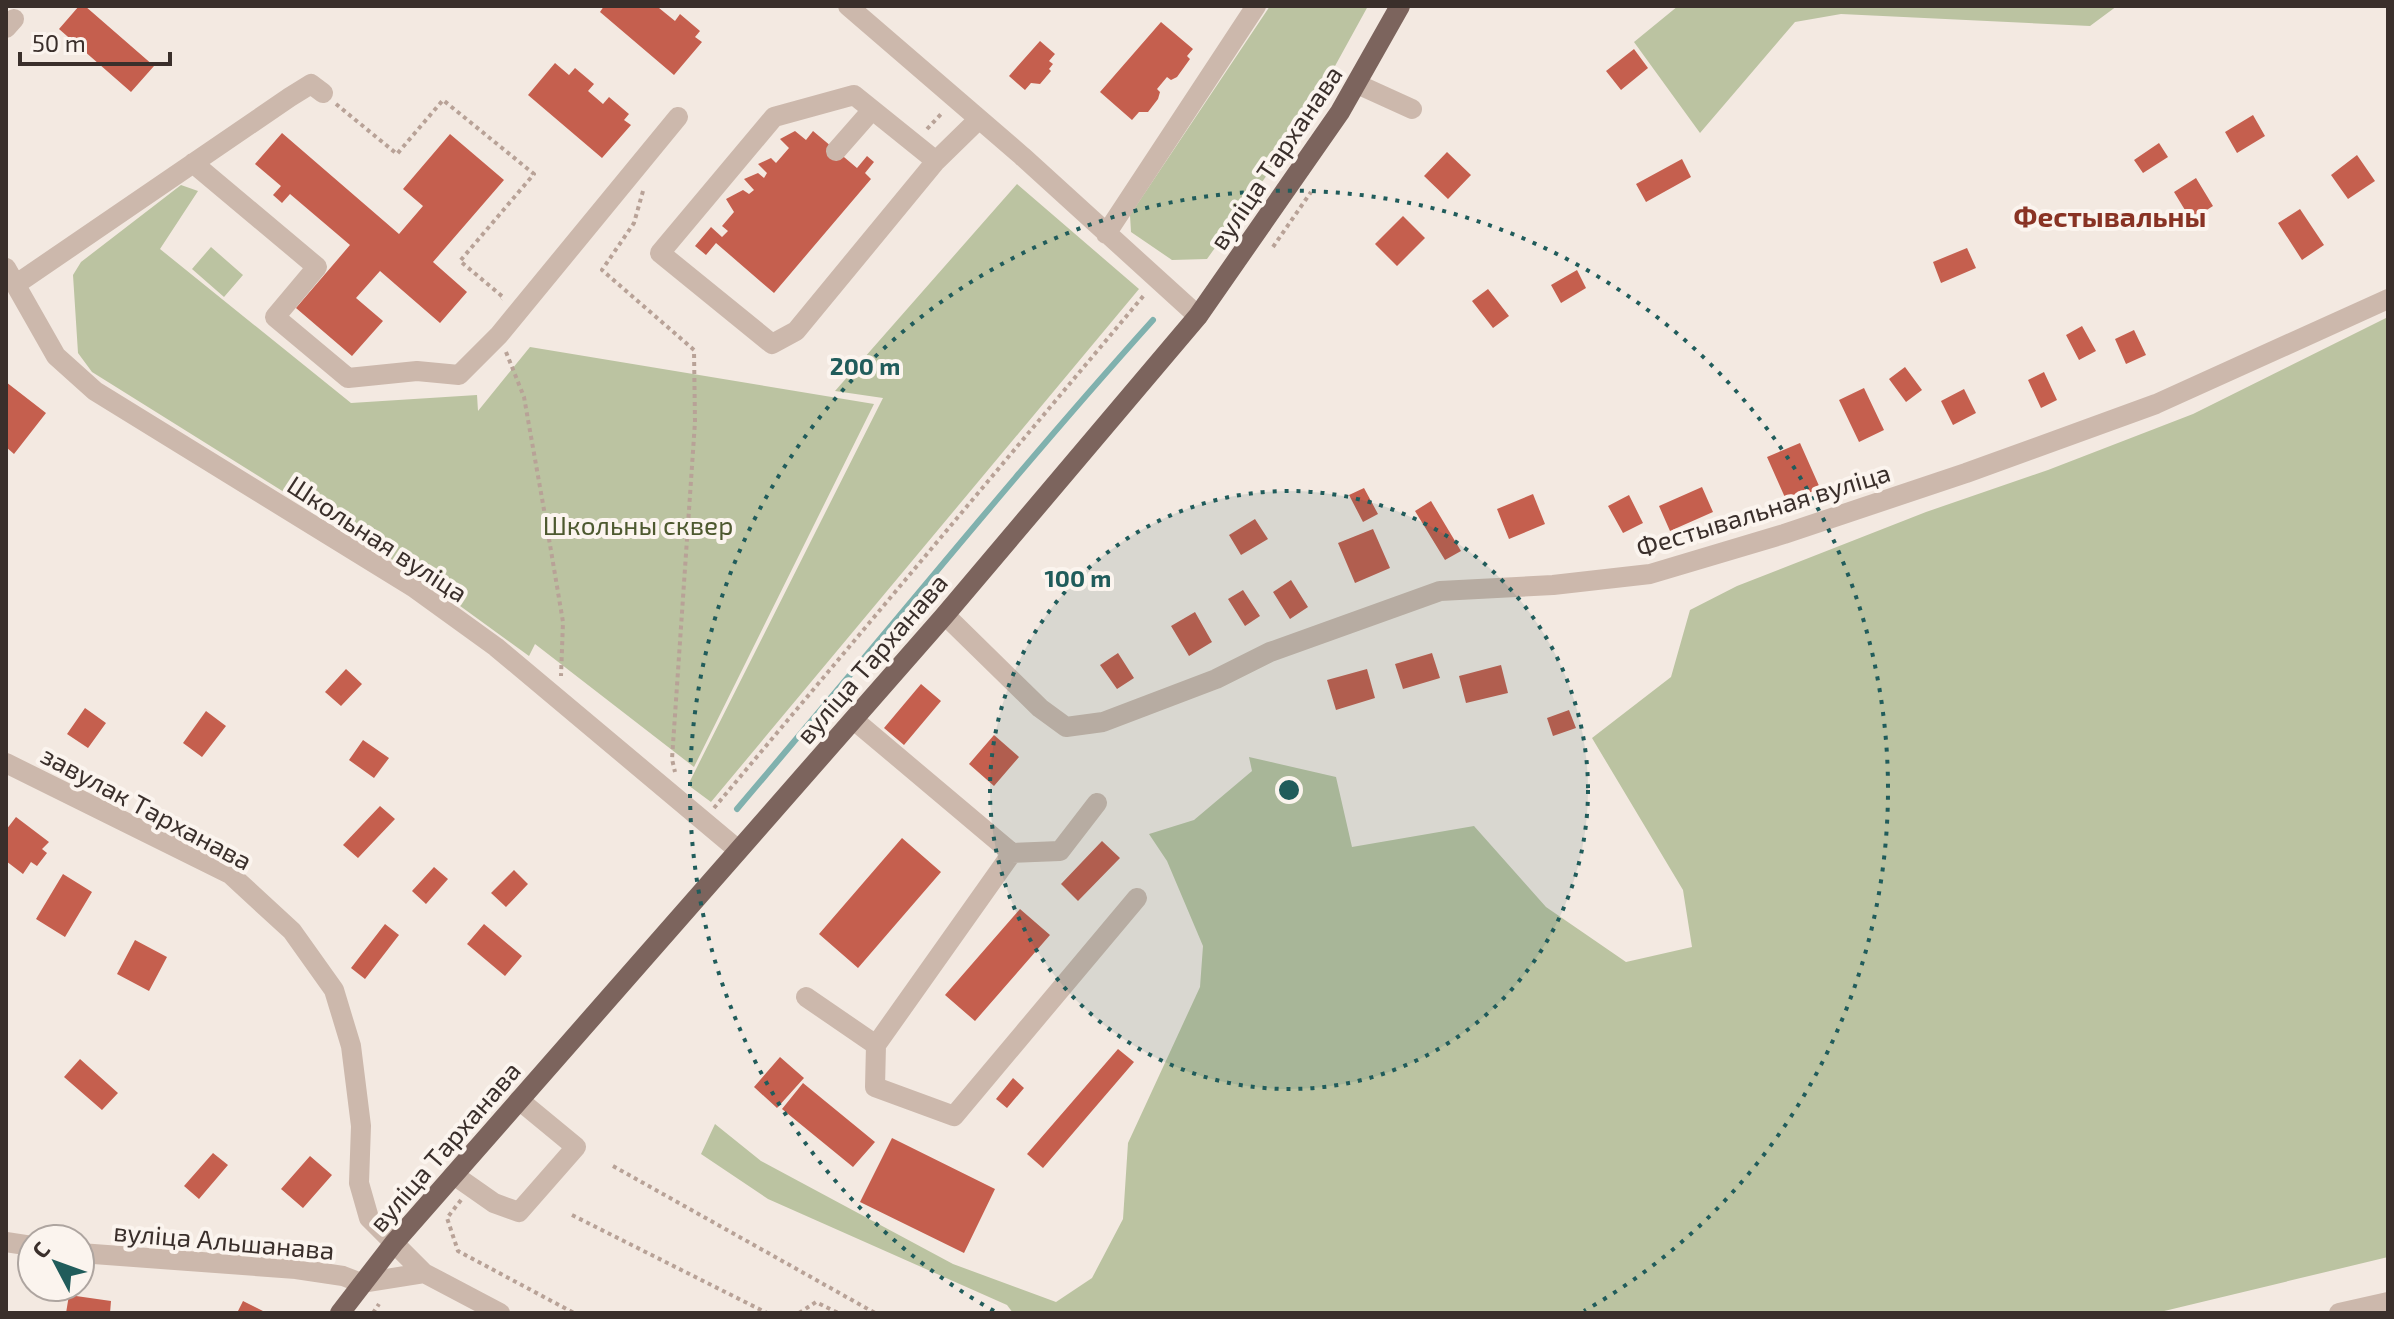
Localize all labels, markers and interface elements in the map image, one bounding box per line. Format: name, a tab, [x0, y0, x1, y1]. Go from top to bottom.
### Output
scale bar	[20, 16, 170, 66]
text: 50 m	[32, 28, 86, 57]
street label: вуліца Тарханава	[1202, 59, 1349, 255]
district label: Фестывальны	[2014, 199, 2206, 233]
text: 200 m	[830, 351, 900, 380]
street label: Фестывальная вуліца	[1632, 456, 1894, 563]
street label: Школьная вуліца	[282, 468, 474, 609]
park label: Школьны сквер	[543, 509, 733, 540]
text: 100 m	[1045, 563, 1111, 592]
street label: вуліца Тарханава	[789, 567, 954, 750]
street label: завулак Тарханава	[36, 738, 258, 877]
centre of rings	[1275, 776, 1303, 804]
street label: вуліца Тарханава	[362, 1055, 527, 1238]
street label: вуліца Альшанава	[112, 1215, 336, 1266]
north arrow	[16, 1223, 96, 1303]
text: С	[26, 1236, 54, 1263]

